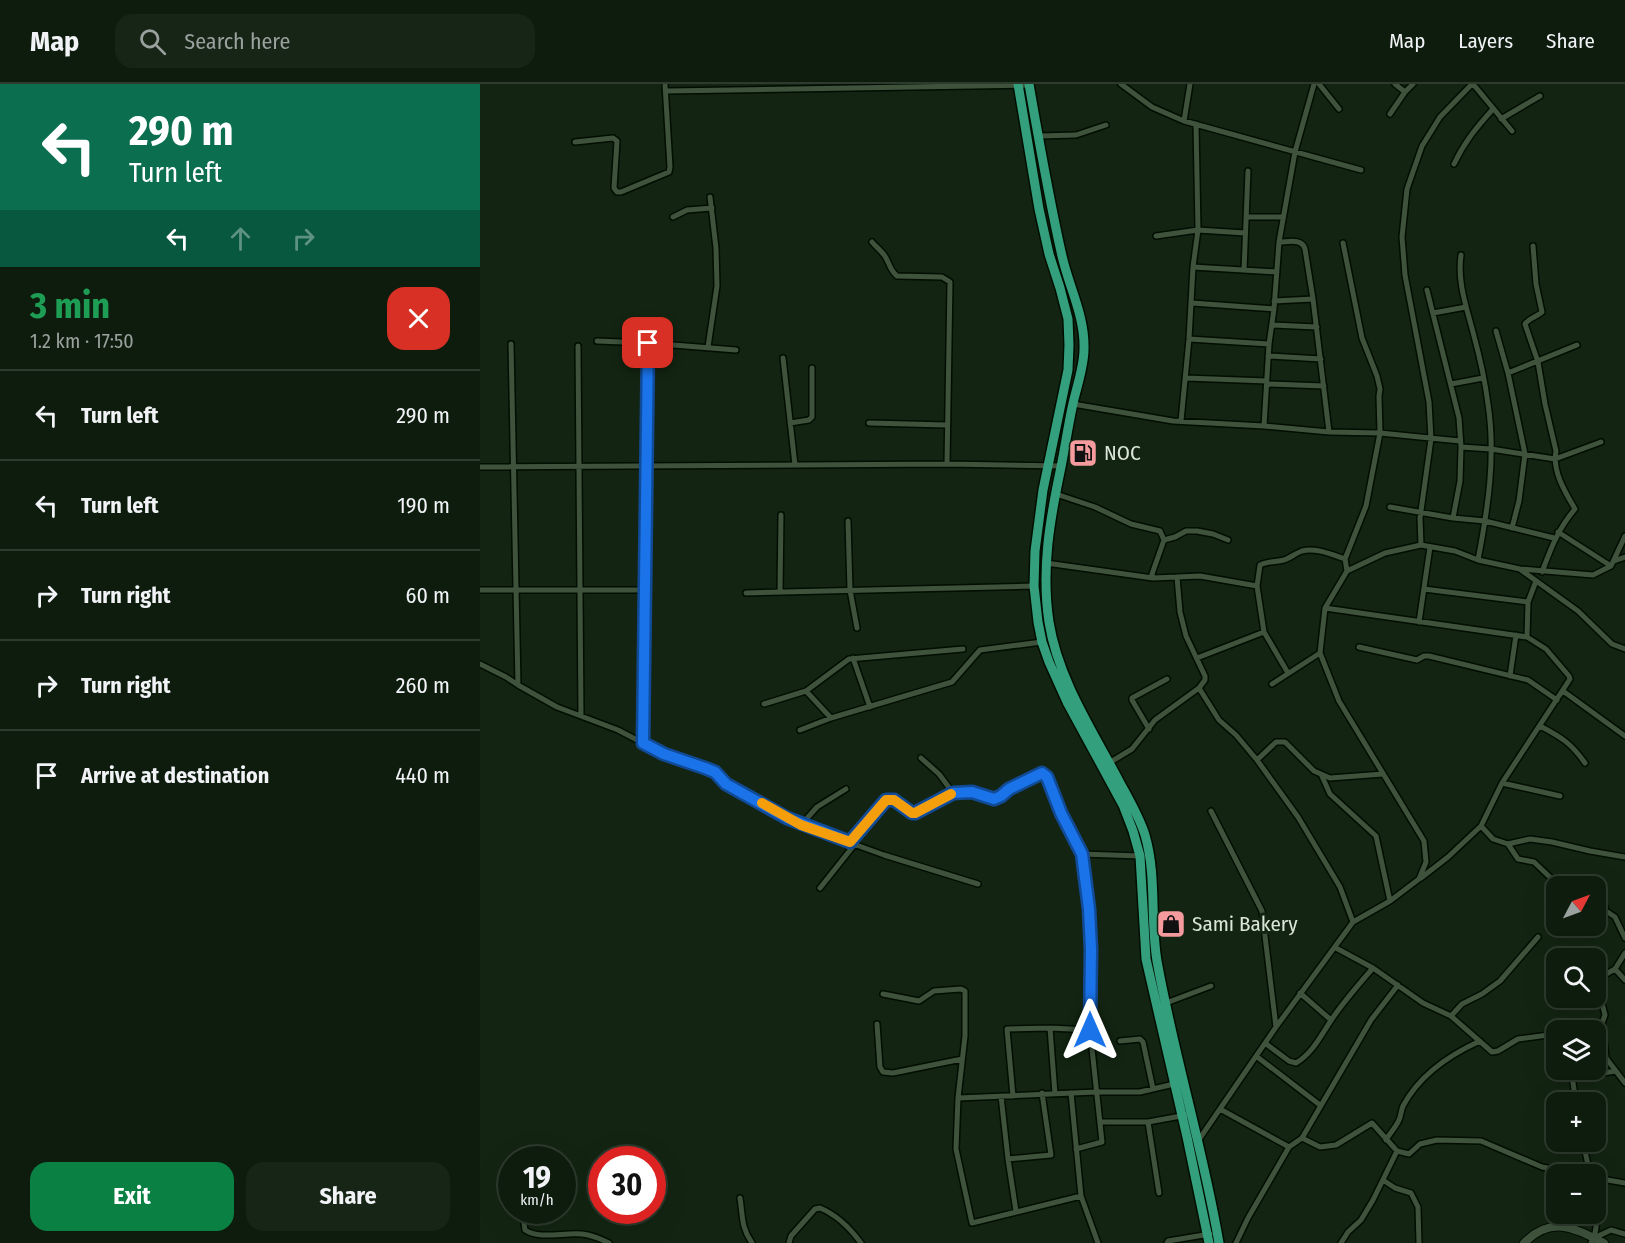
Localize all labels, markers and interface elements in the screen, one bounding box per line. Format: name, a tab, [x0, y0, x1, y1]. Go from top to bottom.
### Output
search box	[115, 14, 535, 68]
text: Map	[30, 25, 79, 58]
icon: search	[136, 25, 169, 58]
text: Search here	[184, 28, 290, 55]
text: Map	[1389, 28, 1425, 54]
text: Layers	[1458, 28, 1513, 54]
text: Share	[1546, 28, 1595, 54]
text: 290 m	[129, 106, 234, 156]
icon: left	[30, 108, 108, 186]
text: Turn left	[129, 157, 222, 189]
icon: left	[161, 222, 194, 255]
icon: ahead	[224, 222, 257, 255]
icon: right	[287, 222, 320, 255]
text: 3 min	[30, 284, 110, 328]
button: close	[387, 287, 450, 350]
pin	[622, 317, 673, 368]
icon: arrive	[631, 326, 664, 359]
text: 1.2 km · 17:50	[30, 329, 134, 353]
icon: left	[30, 399, 63, 432]
text: Turn left	[81, 402, 159, 429]
text: 290 m	[396, 402, 450, 429]
fuel station icon: NOC	[1067, 437, 1099, 469]
place label: NOC	[1104, 440, 1141, 466]
icon: left	[30, 489, 63, 522]
text: Turn left	[81, 492, 159, 519]
text: 190 m	[397, 492, 450, 519]
icon: right	[30, 579, 63, 612]
text: Turn right	[81, 582, 170, 609]
text: 60 m	[406, 582, 450, 609]
icon: right	[30, 669, 63, 702]
text: Turn right	[81, 672, 170, 699]
text: 260 m	[396, 672, 450, 699]
icon: arrive	[30, 759, 63, 792]
text: Arrive at destination	[81, 762, 269, 789]
text: 440 m	[395, 762, 450, 789]
north arrow	[1546, 876, 1606, 936]
map controls	[1546, 876, 1606, 1224]
shop icon: Sami Bakery	[1155, 908, 1187, 940]
place label: Sami Bakery	[1192, 911, 1298, 937]
button: search	[1546, 948, 1606, 1008]
position arrow	[1058, 998, 1122, 1062]
button: layers	[1546, 1020, 1606, 1080]
button: +	[1546, 1092, 1606, 1152]
speed limit sign: 30	[588, 1146, 666, 1224]
text: 19	[523, 1160, 551, 1196]
button: Exit	[30, 1162, 234, 1231]
button: Share	[246, 1162, 450, 1231]
button: −	[1546, 1164, 1606, 1224]
text: km/h	[520, 1191, 554, 1209]

